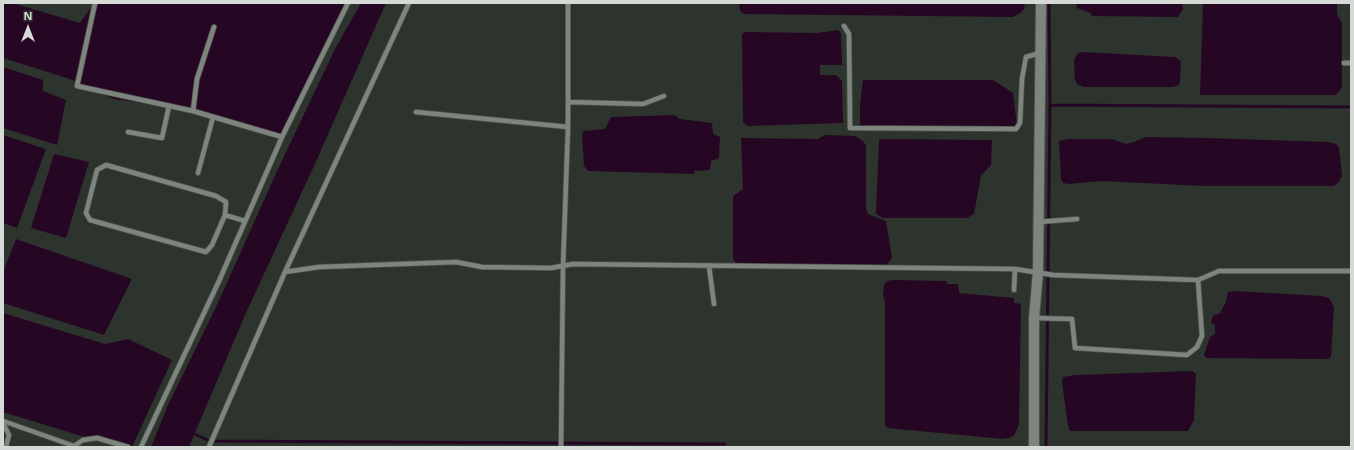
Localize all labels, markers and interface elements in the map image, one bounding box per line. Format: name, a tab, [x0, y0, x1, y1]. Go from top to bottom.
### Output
north arrow	[8, 8, 48, 48]
text: N	[24, 8, 32, 23]

